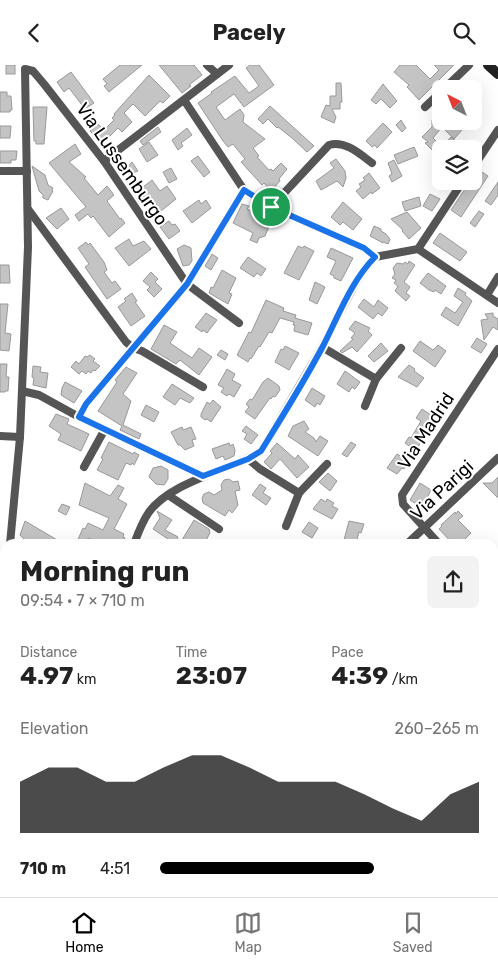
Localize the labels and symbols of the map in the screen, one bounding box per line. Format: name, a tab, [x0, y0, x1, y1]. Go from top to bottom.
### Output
north arrow	[432, 80, 482, 130]
street label: Via Lussemburgo	[71, 98, 173, 230]
pin	[250, 186, 292, 228]
street label: Via Madrid	[393, 388, 459, 474]
street label: Via Parigi	[406, 455, 478, 525]

